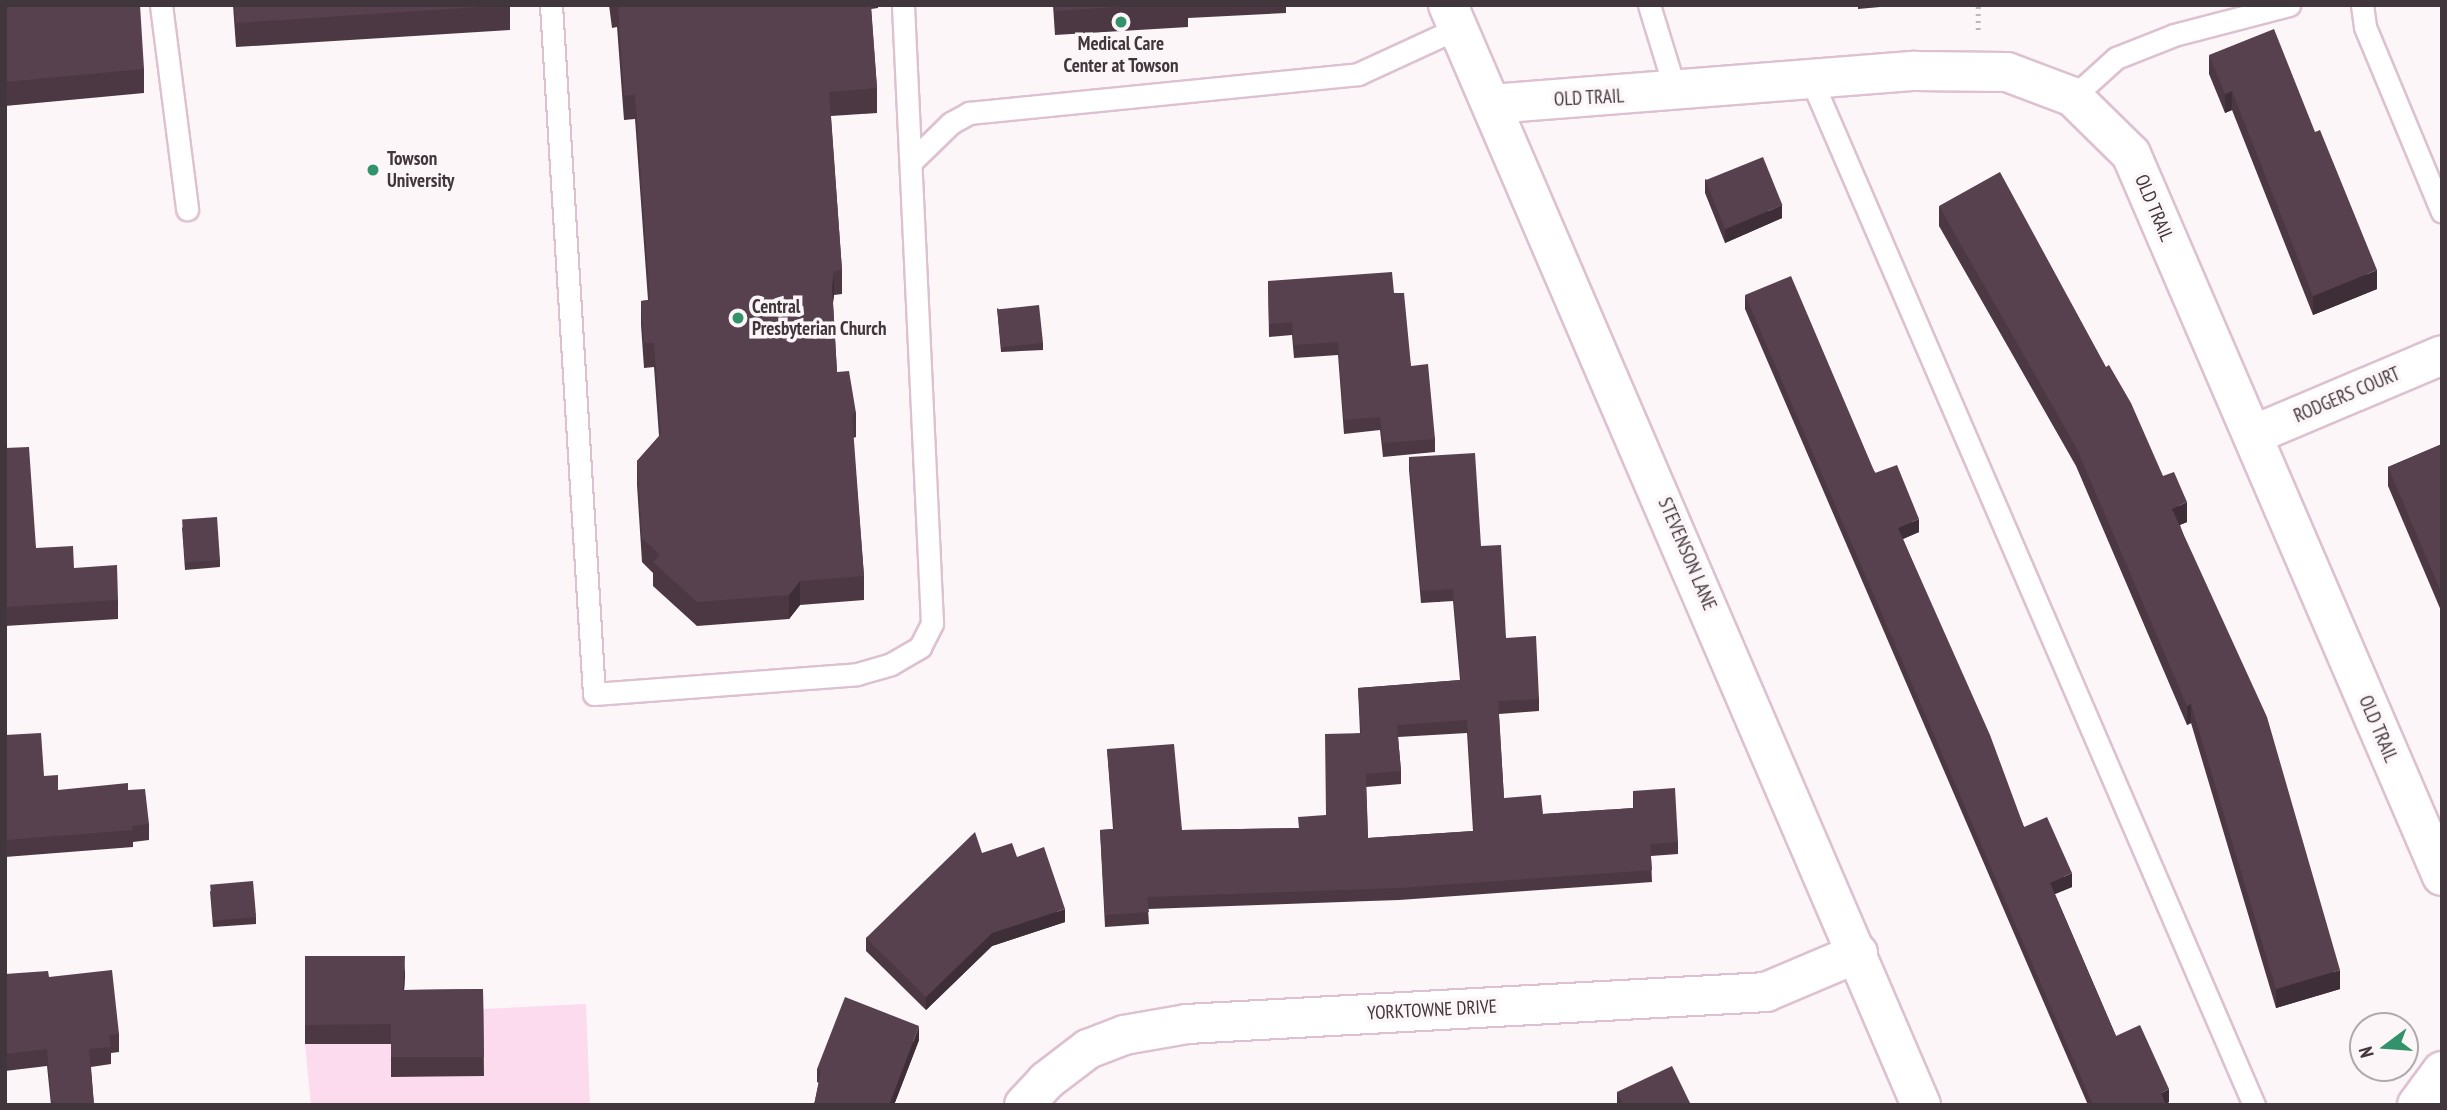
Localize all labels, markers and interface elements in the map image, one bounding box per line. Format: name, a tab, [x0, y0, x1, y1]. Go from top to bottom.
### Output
marker: Medical Care Center at Towson	[1113, 14, 1129, 30]
place label: Medical Care Center at Towson	[1063, 33, 1179, 77]
street label: OLD TRAIL	[1553, 85, 1625, 111]
place label: Towson University	[387, 148, 454, 192]
marker: Towson University	[365, 162, 381, 178]
street label: OLD TRAIL	[2130, 171, 2178, 245]
place label: Central Presbyterian Church	[752, 296, 887, 340]
marker: Central Presbyterian Church	[730, 310, 746, 326]
street label: RODGERS COURT	[2290, 362, 2404, 428]
street label: STEVENSON LANE	[1653, 494, 1721, 614]
street label: OLD TRAIL	[2354, 692, 2402, 766]
street label: YORKTOWNE DRIVE	[1367, 995, 1497, 1025]
north arrow	[2349, 1012, 2419, 1082]
text: N	[2353, 1044, 2379, 1060]

